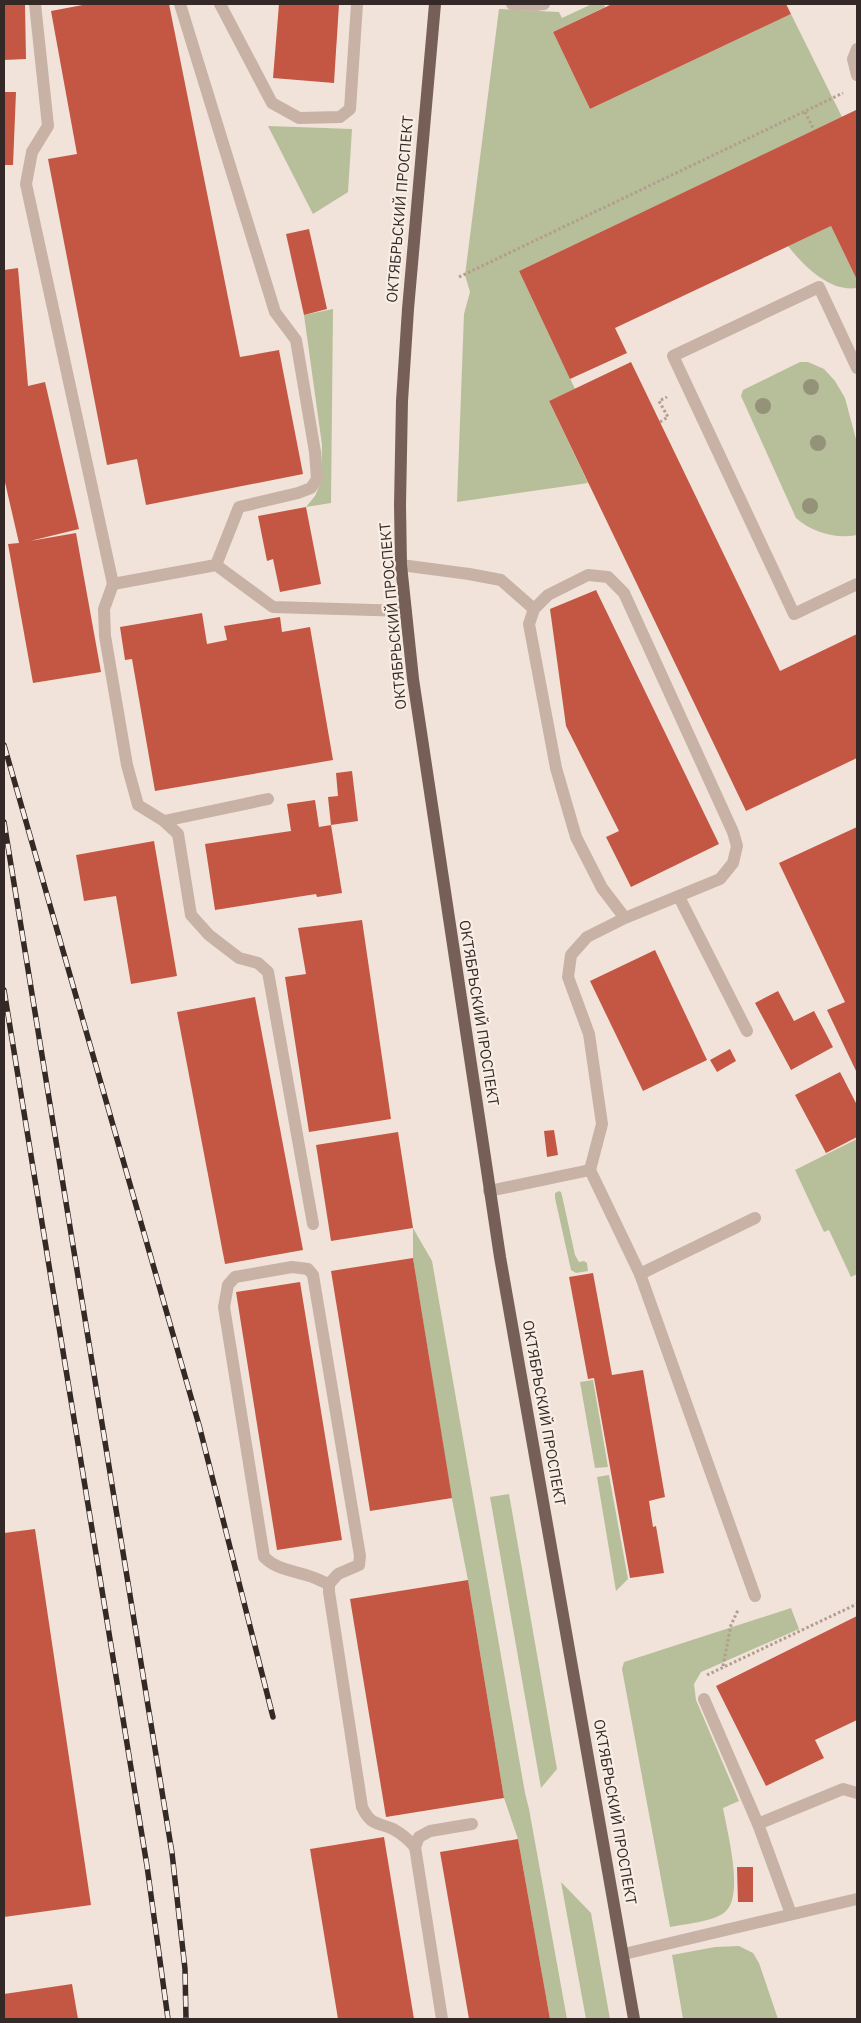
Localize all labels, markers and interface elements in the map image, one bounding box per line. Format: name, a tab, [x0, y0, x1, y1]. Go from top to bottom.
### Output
street label: ОКТЯБРЬСКИЙ ПРОСПЕКТ	[382, 114, 417, 303]
street label: ОКТЯБРЬСКИЙ ПРОСПЕКТ	[375, 521, 410, 710]
street label: ОКТЯБРЬСКИЙ ПРОСПЕКТ	[455, 919, 504, 1108]
street label: ОКТЯБРЬСКИЙ ПРОСПЕКТ	[519, 1319, 570, 1507]
street label: ОКТЯБРЬСКИЙ ПРОСПЕКТ	[590, 1718, 641, 1906]

